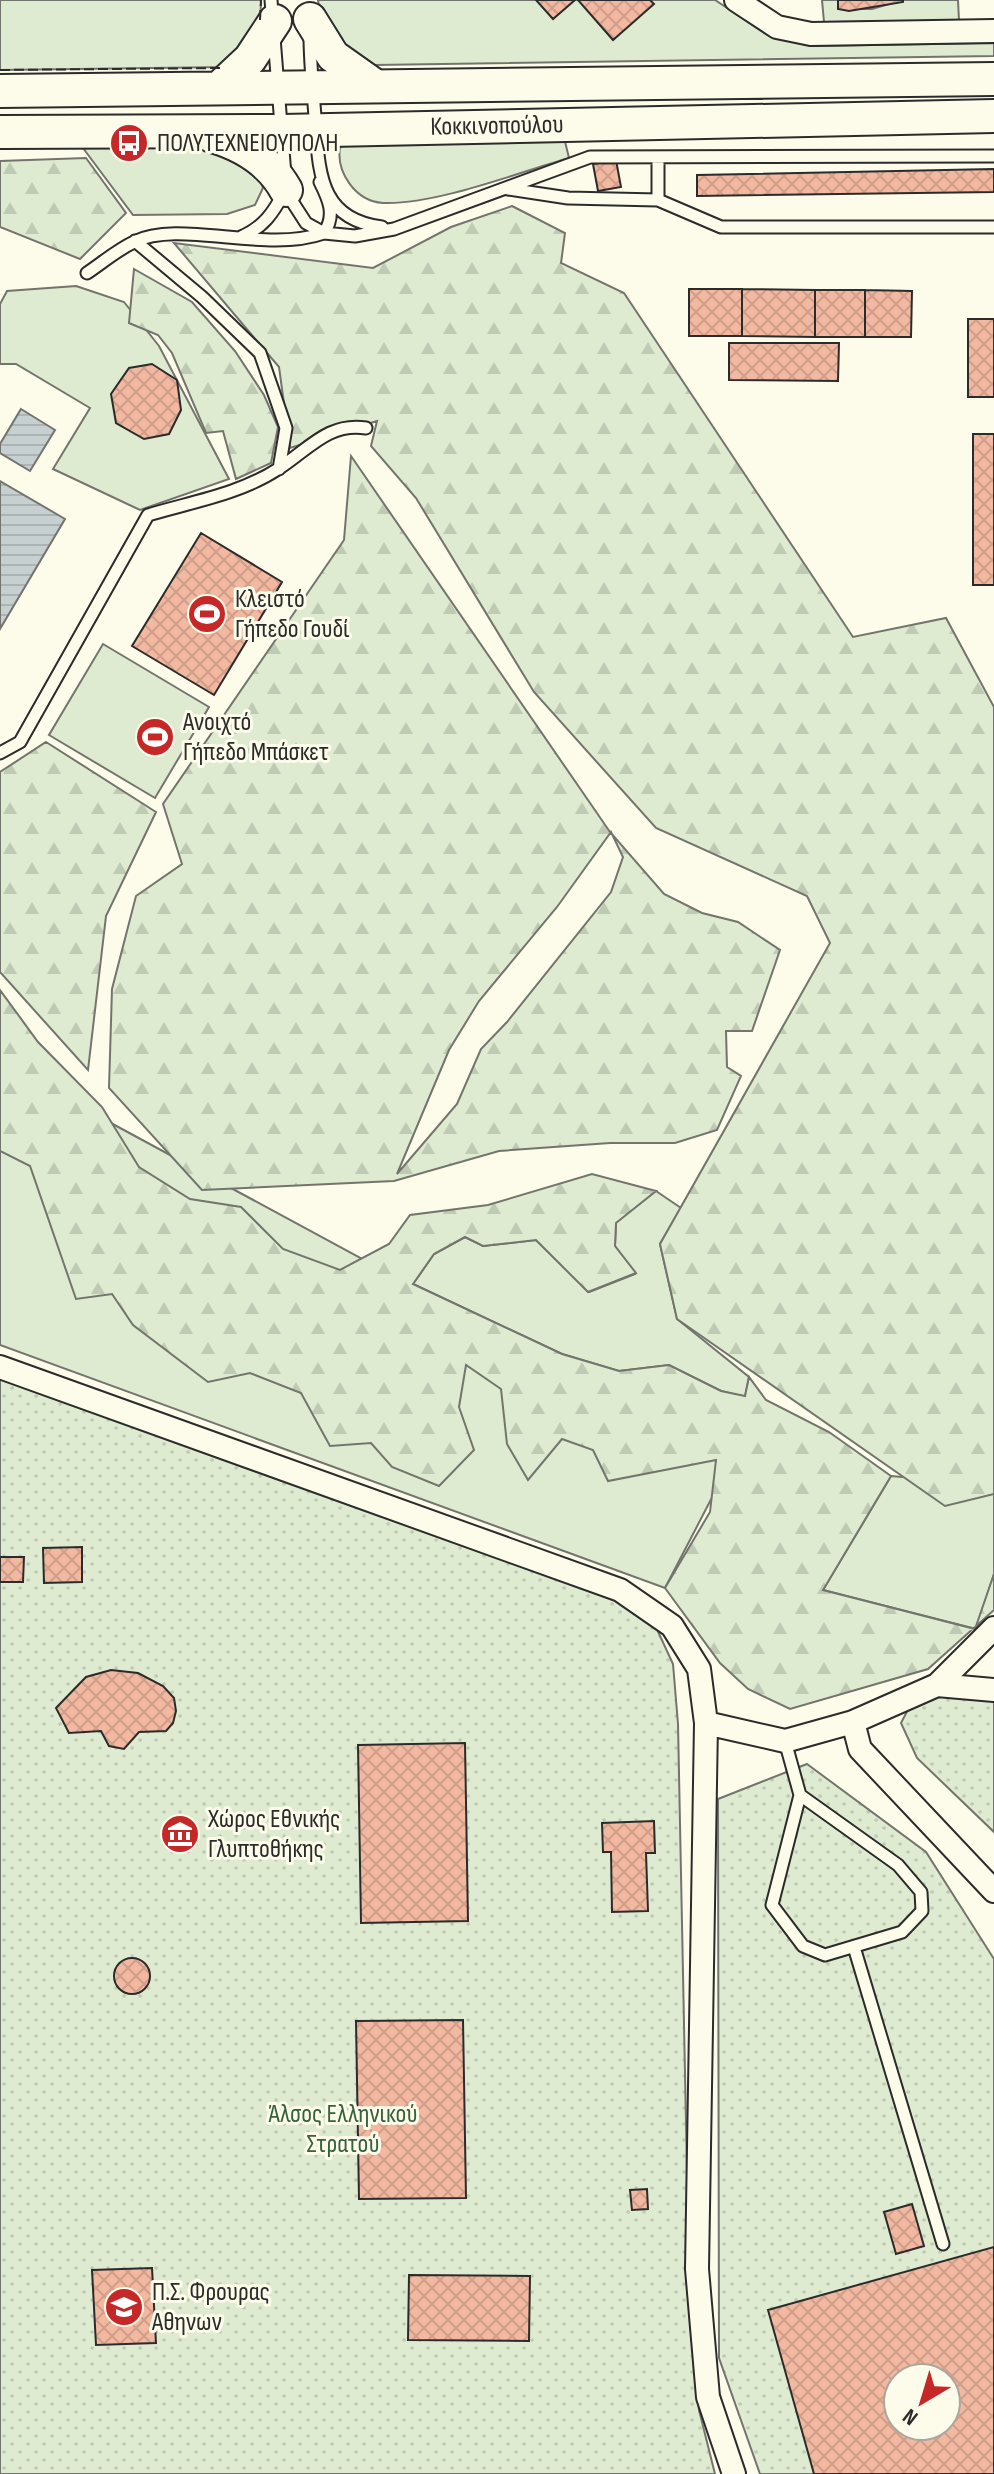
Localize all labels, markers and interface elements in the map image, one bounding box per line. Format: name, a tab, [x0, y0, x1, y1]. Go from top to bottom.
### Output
street label: Κοκκινοπούλου	[430, 109, 564, 143]
bus stop icon: ΠΟΛΥΤΕΧΝΕΙΟΥΠΟΛΗ	[108, 122, 150, 164]
place label: ΠΟΛΥΤΕΧΝΕΙΟΥΠΟΛΗ	[157, 128, 338, 159]
place label: Κλειστό Γήπεδο Γουδί	[235, 584, 350, 645]
sports icon: Κλειστό Γήπεδο Γουδί	[186, 593, 228, 635]
place label: Ανοιχτό Γήπεδο Μπάσκετ	[182, 707, 329, 768]
sports icon: Ανοιχτό Γήπεδο Μπάσκετ	[134, 716, 176, 758]
place label: Χώρος Εθνικής Γλυπτοθήκης	[207, 1804, 340, 1865]
museum icon: Χώρος Εθνικής Γλυπτοθήκης	[159, 1813, 201, 1855]
park label: Άλσος Ελληνικού Στρατού	[269, 2099, 417, 2160]
place label: Π.Σ. Φρουρας Αθηνων	[151, 2277, 270, 2338]
school or university icon: Π.Σ. Φρουρας Αθηνων	[103, 2286, 145, 2328]
north arrow	[882, 2362, 962, 2442]
text: N	[898, 2402, 924, 2431]

